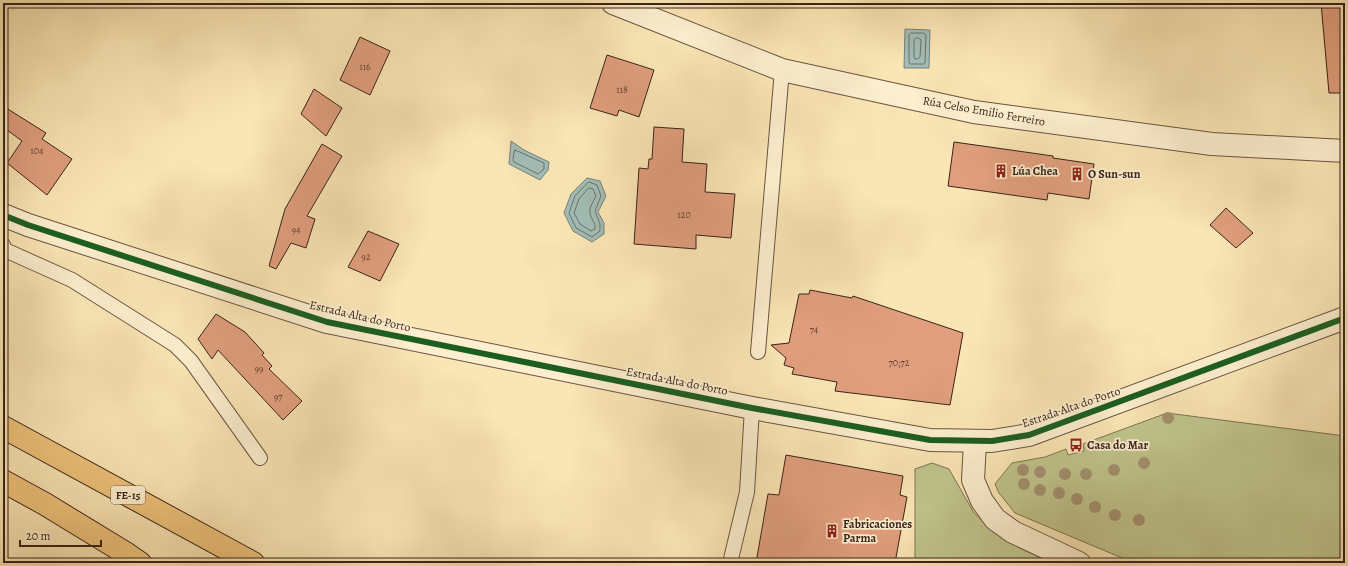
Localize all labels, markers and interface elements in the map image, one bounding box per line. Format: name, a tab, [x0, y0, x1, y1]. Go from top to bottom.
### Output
house number: 116	[359, 60, 371, 73]
house number: 118	[616, 83, 628, 96]
street label: Rúa Celso Emilio Ferreiro	[921, 92, 1047, 130]
house number: 104	[30, 144, 44, 157]
building icon: Lúa Chea	[993, 163, 1009, 179]
place label: Lúa Chea	[1012, 163, 1058, 179]
building icon: O Sun-sun	[1069, 166, 1085, 182]
place label: O Sun-sun	[1088, 166, 1141, 182]
house number: 120	[677, 208, 691, 221]
house number: 94	[291, 223, 301, 236]
house number: 92	[361, 250, 371, 263]
street label: Estrada Alta do Porto	[308, 297, 412, 335]
house number: 74	[810, 323, 819, 336]
house number: 70;72	[889, 356, 910, 369]
house number: 99	[254, 362, 264, 375]
street label: Estrada Alta do Porto	[625, 363, 729, 399]
street label: Estrada Alta do Porto	[1020, 383, 1122, 431]
house number: 97	[274, 390, 283, 403]
bus stop icon: Casa do Mar	[1068, 437, 1084, 453]
place label: Casa do Mar	[1087, 437, 1148, 453]
road number: FE-15	[111, 486, 145, 504]
place label: Fabricaciones Parma	[843, 516, 912, 546]
scale bar	[20, 522, 101, 548]
building icon: Fabricaciones Parma	[824, 523, 840, 539]
text: 20 m	[26, 528, 50, 544]

